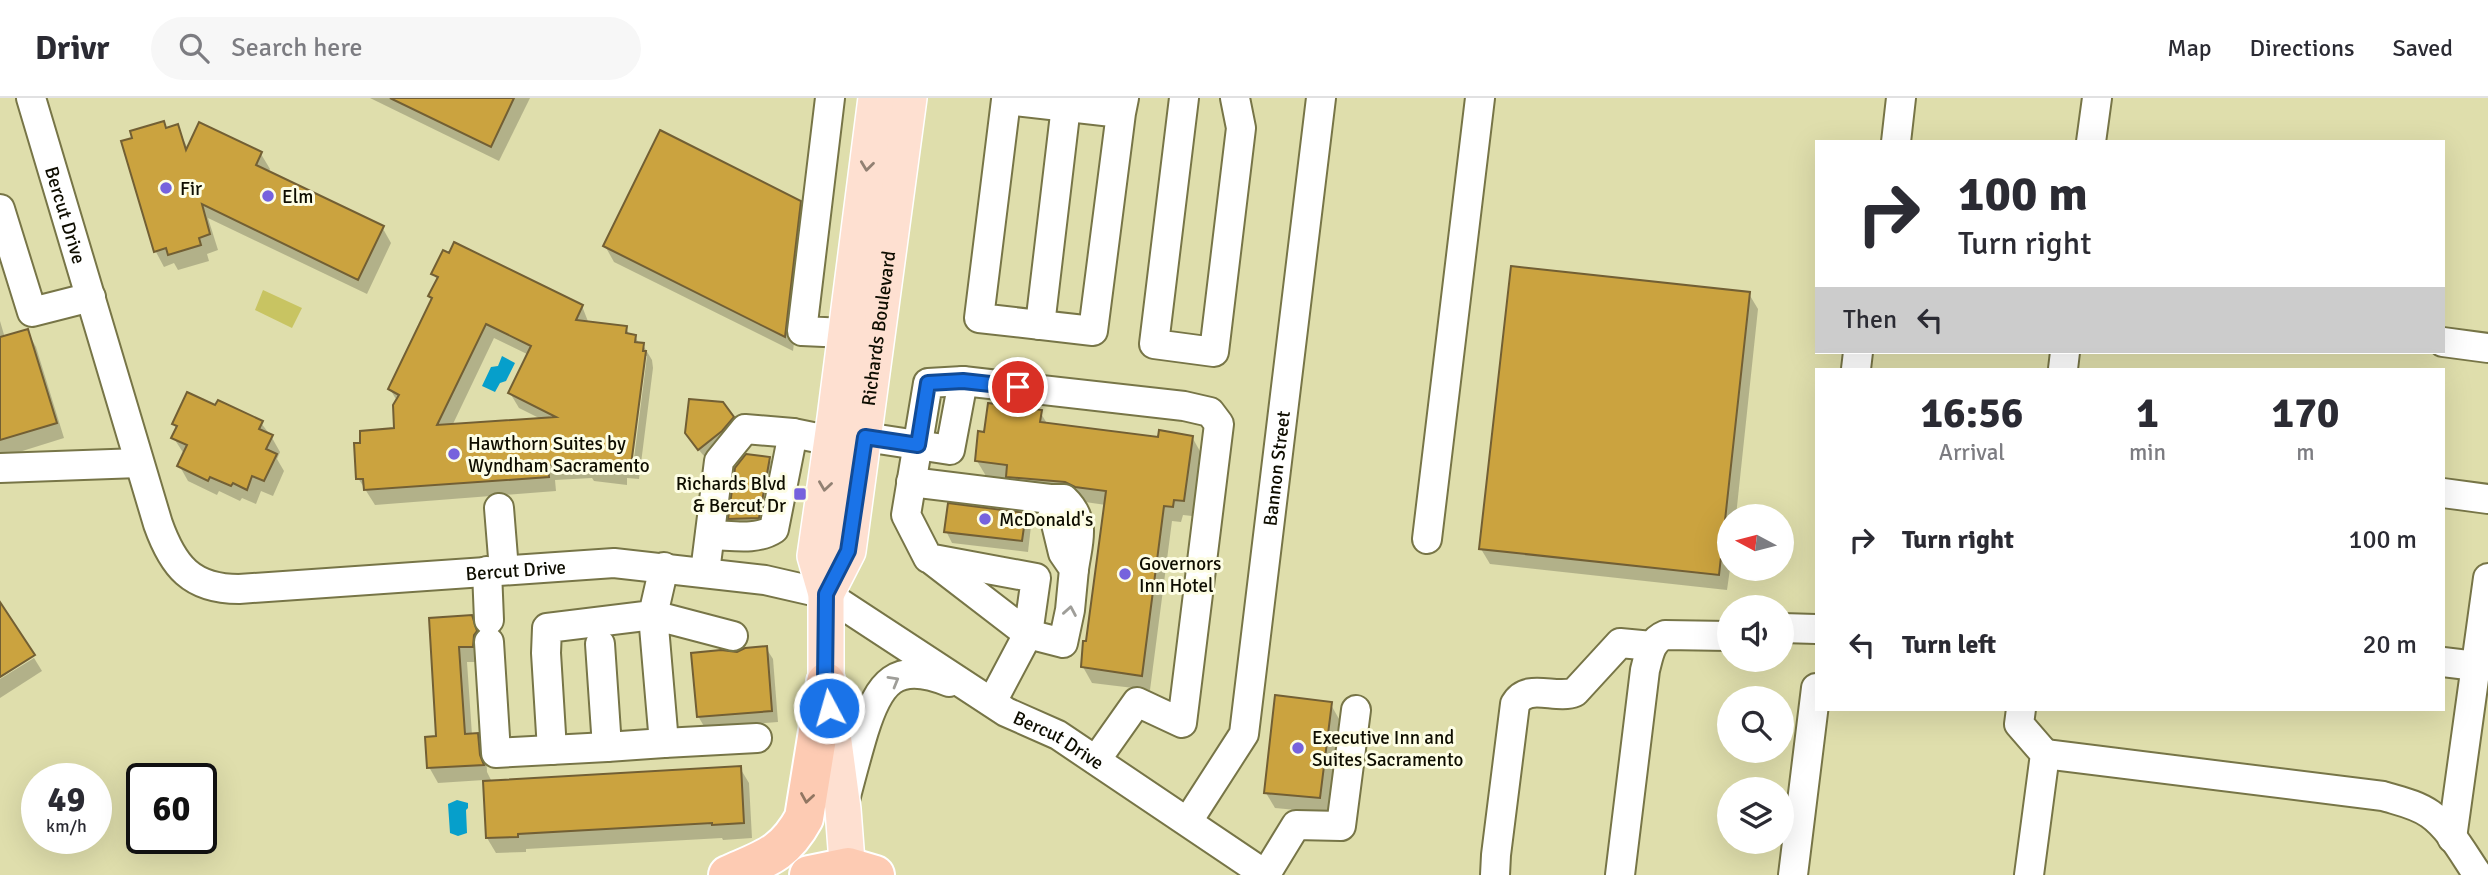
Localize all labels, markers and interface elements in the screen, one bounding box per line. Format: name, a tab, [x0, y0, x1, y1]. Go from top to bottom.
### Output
search box	[151, 17, 641, 80]
text: Drivr	[35, 28, 109, 69]
icon: search	[175, 29, 213, 67]
text: Search here	[231, 32, 362, 64]
text: Map	[2167, 33, 2212, 63]
text: Directions	[2250, 33, 2355, 63]
text: Saved	[2393, 33, 2453, 63]
one-way arrow	[860, 160, 875, 172]
street label: Bercut Drive	[39, 164, 91, 267]
text: 100 m	[1958, 164, 2088, 224]
icon: right	[1843, 168, 1934, 259]
place label: Fir	[180, 177, 202, 201]
marker: Fir	[158, 180, 174, 196]
place label: Elm	[282, 185, 313, 209]
marker: Elm	[260, 188, 276, 204]
text: Turn right	[1958, 224, 2091, 263]
street label: Richards Boulevard	[857, 249, 901, 408]
icon: left	[1911, 301, 1949, 339]
text: Then	[1843, 304, 1897, 336]
pin	[988, 357, 1048, 417]
icon: arrive	[999, 368, 1037, 406]
text: 16:56	[1920, 388, 2024, 439]
text: 1	[2136, 388, 2159, 439]
text: 170	[2271, 388, 2340, 439]
street label: Bannon Street	[1258, 409, 1296, 527]
place label: Hawthorn Suites by Wyndham Sacramento	[468, 432, 650, 478]
text: Arrival	[1939, 438, 2005, 467]
text: min	[2129, 438, 2166, 467]
text: m	[2296, 438, 2315, 467]
marker: Hawthorn Suites by Wyndham Sacramento	[446, 446, 462, 462]
place label: Richards Blvd & Bercut Dr	[676, 472, 786, 518]
one-way arrow	[818, 480, 833, 492]
marker: Richards Blvd & Bercut Dr	[792, 486, 808, 502]
north arrow	[1717, 504, 1794, 581]
map controls	[1717, 504, 1794, 854]
place label: McDonald's	[999, 508, 1093, 532]
marker: McDonald's	[977, 511, 993, 527]
icon: right	[1843, 521, 1881, 559]
text: Turn right	[1902, 524, 2014, 556]
text: 100 m	[2348, 524, 2417, 556]
place label: Governors Inn Hotel	[1139, 552, 1221, 598]
street label: Bercut Drive	[465, 555, 567, 586]
marker: Governors Inn Hotel	[1117, 566, 1133, 582]
button: sound	[1717, 595, 1794, 672]
one-way arrow	[1062, 605, 1077, 617]
icon: left	[1843, 626, 1881, 664]
text: Turn left	[1902, 629, 1996, 661]
text: 20 m	[2362, 629, 2417, 661]
position arrow	[792, 671, 866, 745]
one-way arrow	[886, 676, 899, 689]
button: search	[1717, 686, 1794, 763]
street label: Bercut Drive	[1009, 706, 1108, 775]
place label: Executive Inn and Suites Sacramento	[1312, 726, 1463, 772]
marker: Executive Inn and Suites Sacramento	[1290, 740, 1306, 756]
speed limit sign: 60	[126, 763, 217, 854]
button: layers	[1717, 777, 1794, 854]
text: 49	[48, 778, 85, 821]
one-way arrow	[800, 792, 815, 804]
text: km/h	[46, 815, 87, 837]

